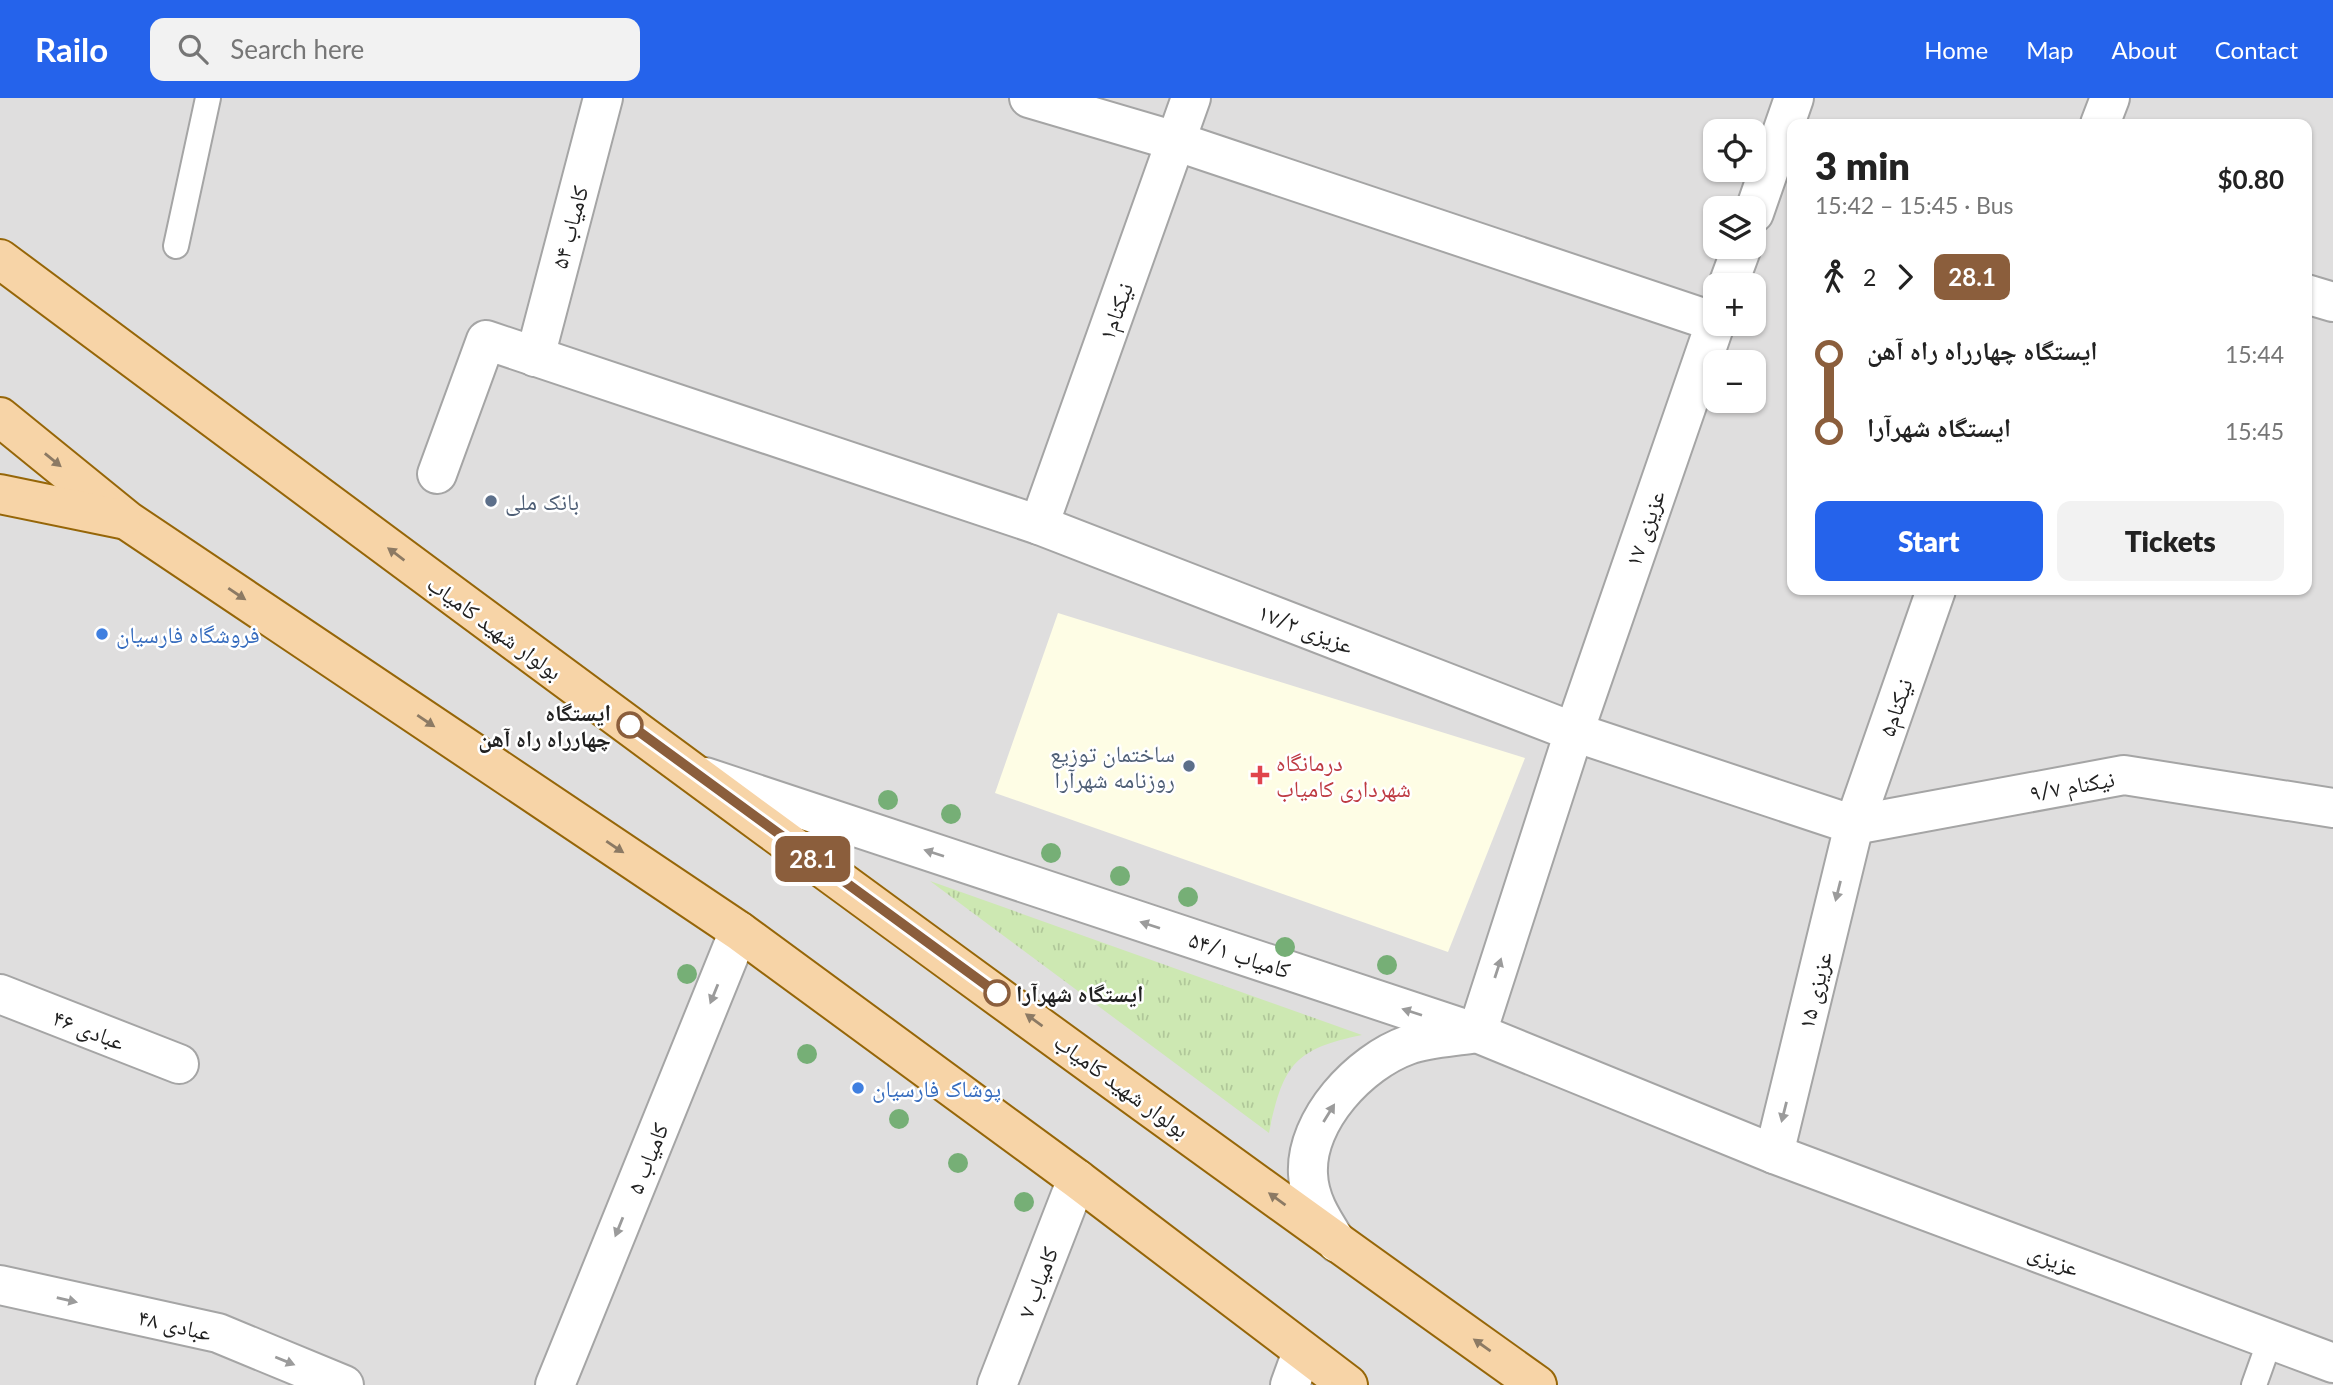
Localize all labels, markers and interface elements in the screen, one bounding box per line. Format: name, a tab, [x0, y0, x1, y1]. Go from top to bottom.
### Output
search box	[150, 18, 640, 81]
text: Railo	[35, 29, 108, 69]
icon: search	[174, 30, 212, 68]
text: Search here	[230, 33, 364, 65]
text: Home	[1924, 35, 1988, 64]
text: Map	[2026, 35, 2074, 64]
text: About	[2112, 35, 2177, 64]
text: Contact	[2215, 35, 2298, 64]
map controls	[1703, 119, 1766, 413]
button: locate	[1703, 119, 1766, 182]
text: 3 min	[1815, 142, 1910, 188]
text: $0.80	[2218, 163, 2284, 195]
street label: کامیاب ۵۴	[545, 182, 594, 272]
text: 15:42 – 15:45 · Bus	[1815, 191, 2014, 219]
button: layers	[1703, 196, 1766, 259]
icon: walk	[1815, 258, 1853, 296]
icon: forward	[1886, 258, 1924, 296]
text: 28.1	[1948, 262, 1996, 291]
text: 2	[1863, 263, 1876, 291]
button: +	[1703, 273, 1766, 336]
street label: نیکنام۱	[1092, 278, 1141, 345]
text: ایستگاه چهارراه راه آهن	[1867, 334, 2098, 366]
text: 15:44	[2225, 340, 2284, 368]
button: −	[1703, 350, 1766, 413]
text: ایستگاه شهرآرا	[1867, 411, 2011, 443]
text: 15:45	[2225, 417, 2284, 445]
one-way arrow	[44, 453, 62, 468]
street label: عزیزی ۱۷	[1618, 486, 1671, 570]
place label: بانک ملی	[505, 487, 579, 516]
marker: بانک ملی	[483, 493, 499, 509]
button: Start	[1815, 501, 2043, 581]
button: Tickets	[2057, 501, 2284, 581]
one-way arrow	[387, 547, 405, 561]
street label: بولوار شهید کامیاب	[422, 569, 568, 686]
one-way arrow	[227, 587, 247, 600]
street label: عزیزی ۱۷/۲	[1254, 597, 1358, 660]
place label: فروشگاه فارسیان	[116, 620, 260, 649]
marker: فروشگاه فارسیان	[94, 626, 110, 642]
street label: نیکنام۵	[1872, 674, 1921, 741]
place label: ایستگاه چهارراه راه آهن	[478, 698, 611, 753]
marker: ایستگاه چهارراه راه آهن	[617, 712, 643, 738]
one-way arrow	[416, 714, 436, 727]
place label: ساختمان توزیع روزنامه شهرآرا	[1050, 739, 1175, 793]
place label: درمانگاه شهرداری کامیاب	[1276, 748, 1411, 803]
marker: ساختمان توزیع روزنامه شهرآرا	[1181, 758, 1197, 774]
street label: نیکنام ۹/۷	[2027, 764, 2117, 809]
marker: درمانگاه شهرداری کامیاب	[1250, 765, 1270, 785]
line badge: 28.1	[764, 836, 862, 882]
one-way arrow	[605, 841, 625, 854]
text: 28.1	[789, 844, 837, 873]
one-way arrow	[923, 847, 944, 858]
one-way arrow	[1832, 880, 1843, 902]
one-way arrow	[1139, 919, 1160, 929]
street label: کامیاب ۵۴/۱	[1186, 924, 1295, 984]
street label: عزیزی ۱۵	[1791, 948, 1838, 1032]
one-way arrow	[1493, 957, 1504, 978]
place label: ایستگاه شهرآرا	[1016, 979, 1144, 1008]
marker: ایستگاه شهرآرا	[984, 980, 1010, 1006]
one-way arrow	[708, 984, 719, 1005]
street label: عبادی ۴۶	[49, 1003, 129, 1056]
one-way arrow	[1402, 1006, 1423, 1016]
one-way arrow	[1025, 1014, 1043, 1028]
street label: بولوار شهید کامیاب	[1049, 1027, 1195, 1144]
place label: پوشاک فارسیان	[872, 1074, 1001, 1103]
marker: پوشاک فارسیان	[850, 1080, 866, 1096]
one-way arrow	[1779, 1102, 1790, 1124]
one-way arrow	[1322, 1103, 1335, 1122]
street label: کامیاب ۵	[620, 1118, 675, 1198]
one-way arrow	[1268, 1192, 1286, 1206]
one-way arrow	[613, 1217, 624, 1238]
street label: عزیزی	[2024, 1237, 2084, 1283]
street label: کامیاب ۷	[1011, 1242, 1064, 1322]
one-way arrow	[56, 1294, 78, 1305]
street label: عبادی ۴۸	[135, 1302, 215, 1347]
one-way arrow	[1473, 1339, 1491, 1353]
one-way arrow	[275, 1355, 295, 1367]

